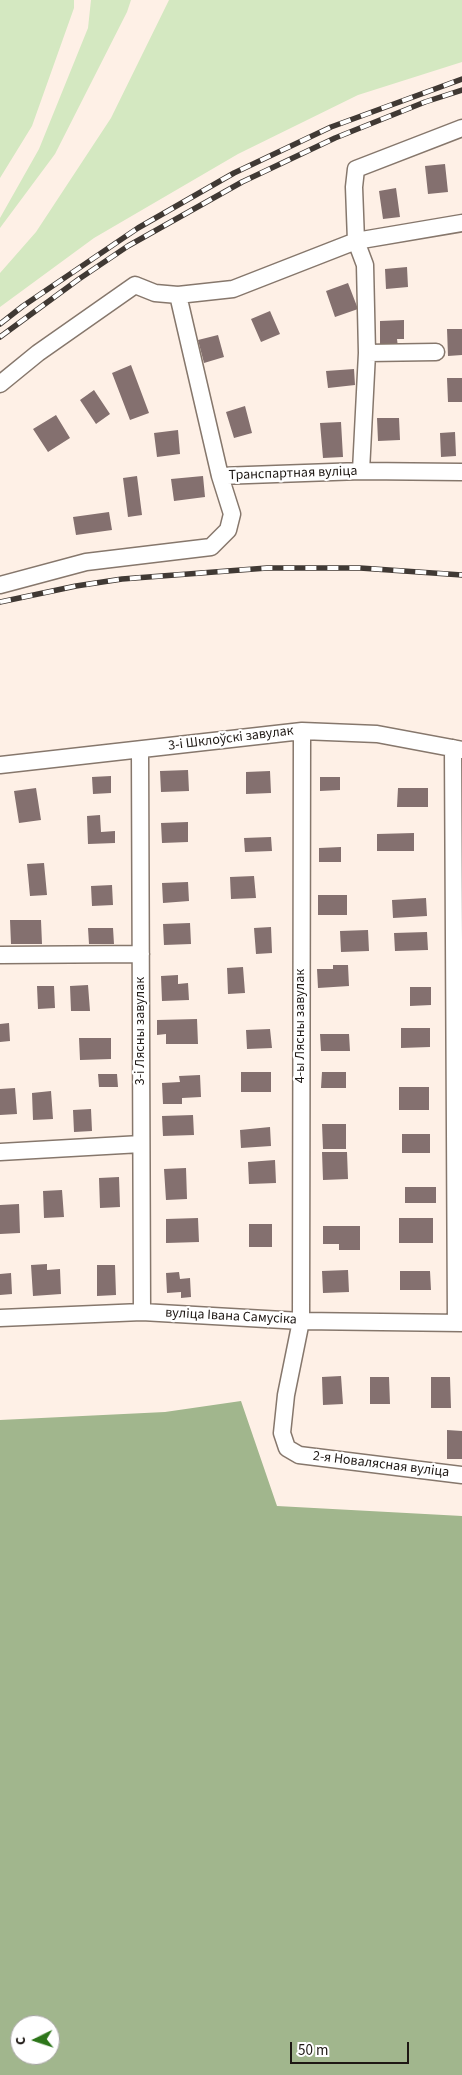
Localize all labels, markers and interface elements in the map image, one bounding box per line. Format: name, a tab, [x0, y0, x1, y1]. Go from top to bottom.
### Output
street label: Транспартная вуліца	[228, 463, 358, 485]
street label: 3-і Шклоўскі завулак	[167, 723, 295, 755]
street label: 4-ы Лясны завулак	[293, 969, 309, 1083]
street label: 3-і Лясны завулак	[133, 977, 149, 1085]
street label: вуліца Івана Самусіка	[165, 1305, 297, 1329]
street label: 2-я Новалясная вуліца	[312, 1448, 450, 1482]
north arrow	[10, 2015, 60, 2065]
scale bar	[292, 2032, 411, 2064]
text: С	[11, 2036, 31, 2046]
text: 50 m	[298, 2040, 328, 2061]

